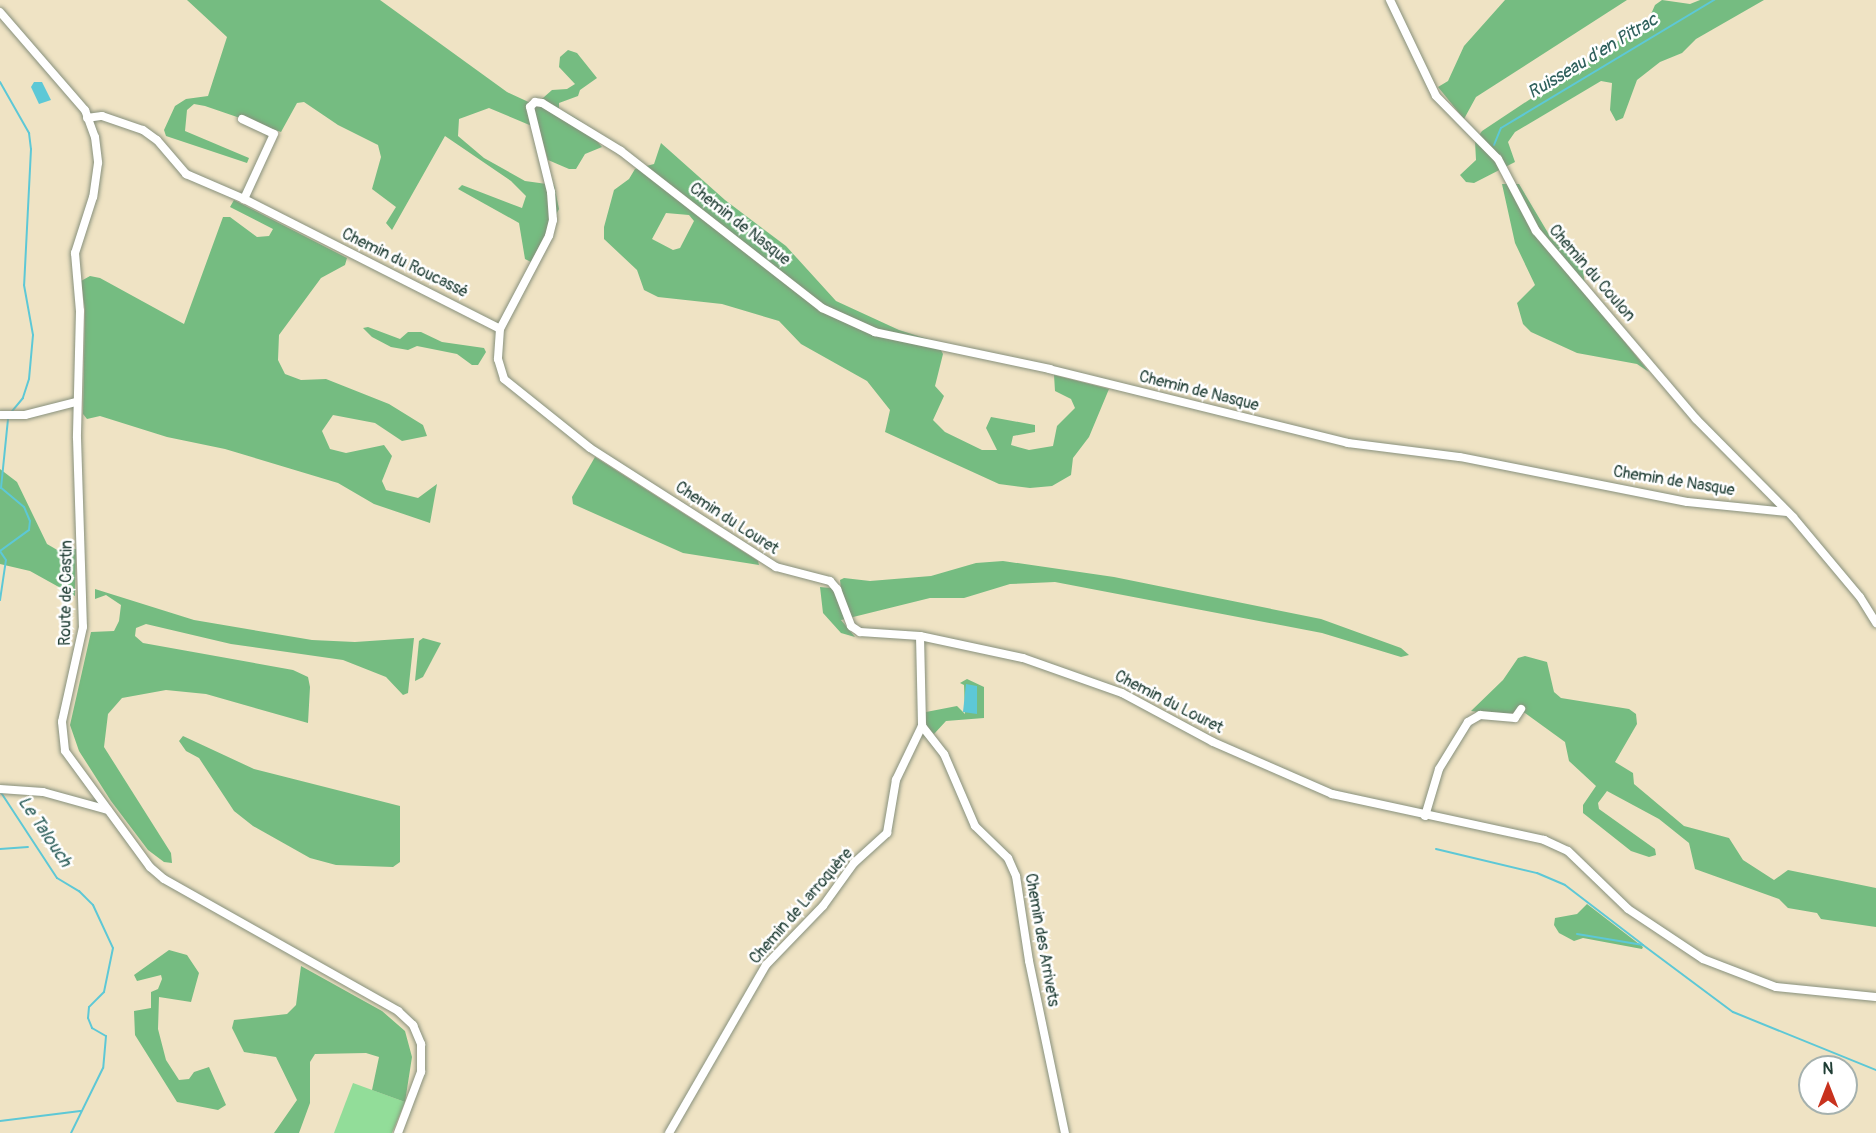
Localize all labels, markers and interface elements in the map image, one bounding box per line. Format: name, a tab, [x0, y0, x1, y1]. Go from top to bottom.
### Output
water label: Ruisseau d'en Pitrac	[1524, 10, 1662, 104]
street label: Chemin de Nasque	[686, 179, 794, 269]
street label: Chemin du Coulon	[1545, 221, 1639, 325]
street label: Chemin du Roucassé	[339, 224, 471, 302]
street label: Chemin de Nasque	[1137, 367, 1261, 415]
street label: Chemin de Nasque	[1612, 462, 1736, 500]
street label: Chemin du Louret	[672, 477, 782, 559]
street label: Route de Castin	[55, 540, 77, 646]
street label: Chemin du Louret	[1112, 666, 1226, 738]
water label: Le Talouch	[12, 792, 76, 872]
street label: Chemin de Larroquère	[745, 844, 857, 968]
street label: Chemin des Arrivets	[1021, 872, 1063, 1008]
north arrow	[1798, 1055, 1858, 1115]
text: N	[1823, 1059, 1833, 1079]

